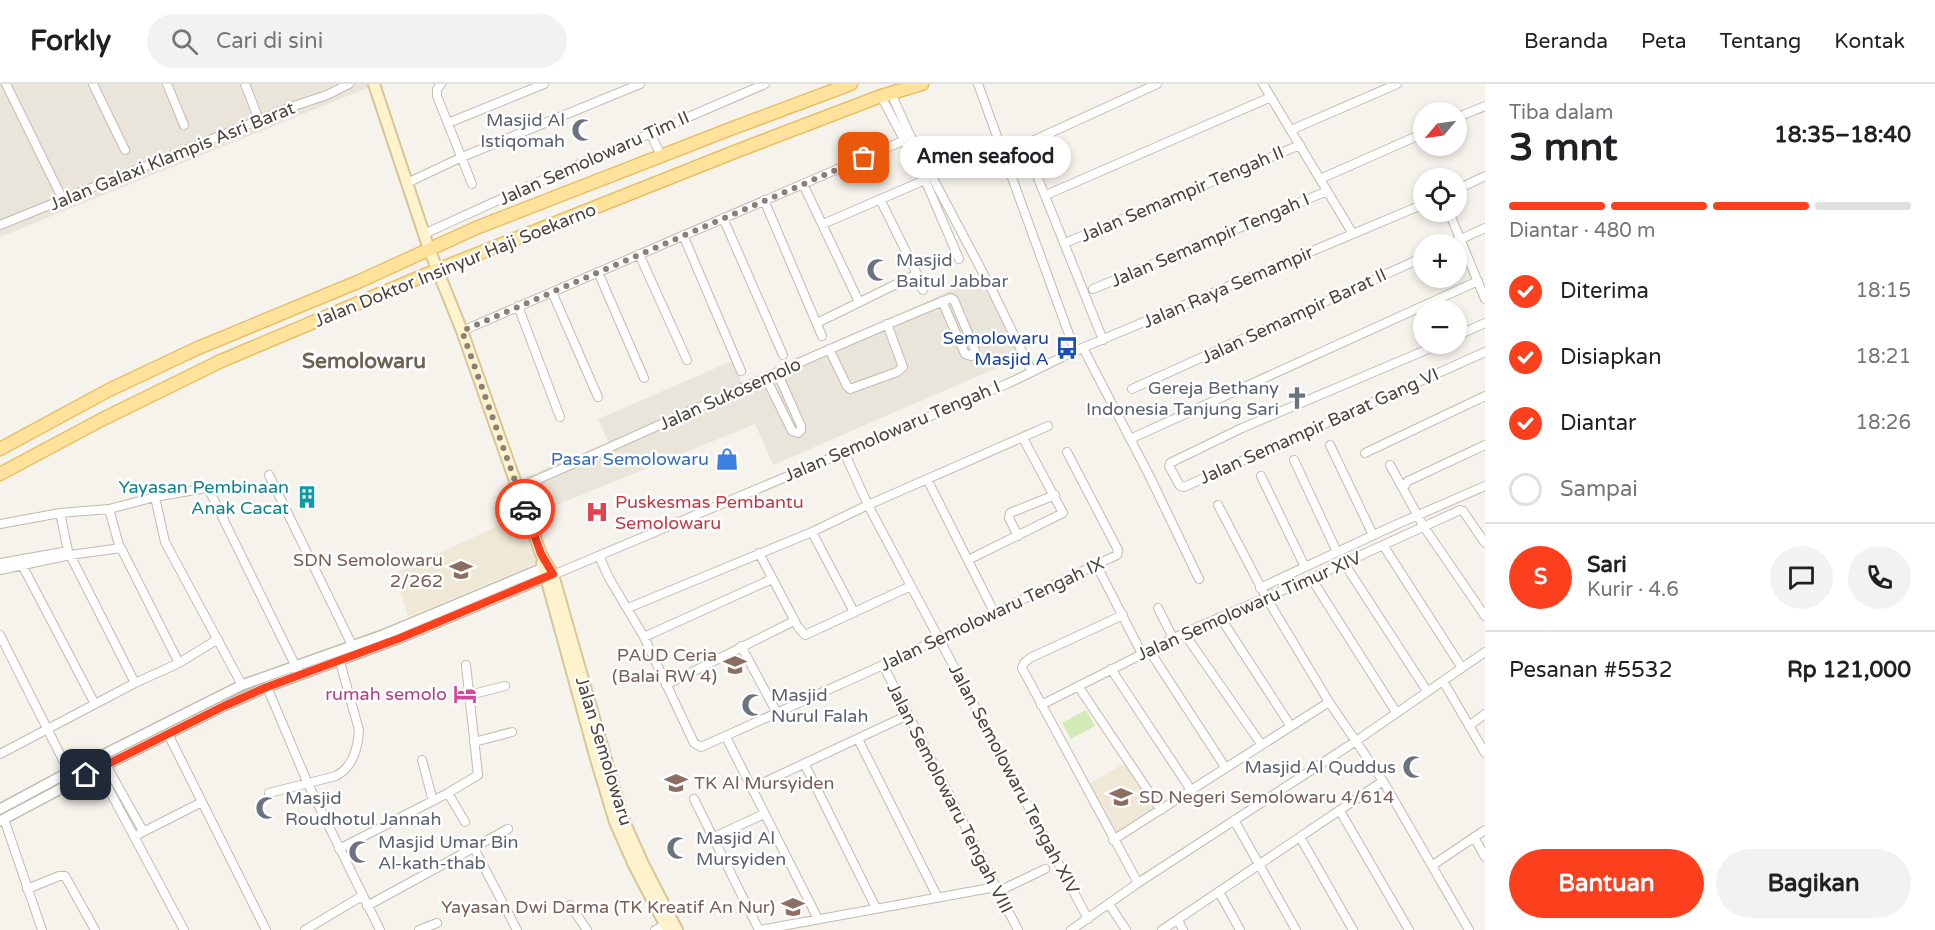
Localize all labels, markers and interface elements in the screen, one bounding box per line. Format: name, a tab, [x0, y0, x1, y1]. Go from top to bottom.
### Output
search box	[147, 14, 567, 68]
text: Forkly	[30, 24, 111, 58]
icon: search	[168, 25, 201, 58]
text: Cari di sini	[216, 28, 323, 54]
text: Beranda	[1524, 29, 1608, 54]
text: Peta	[1641, 29, 1687, 54]
text: Tentang	[1720, 29, 1801, 54]
text: Kontak	[1834, 29, 1905, 54]
street label: Jalan Galaxi Klampis Asri Barat	[46, 97, 298, 215]
text: Tiba dalam	[1509, 101, 1613, 125]
north arrow	[1413, 102, 1467, 156]
map controls	[1413, 102, 1467, 354]
street label: Jalan Semolowaru Tim II	[495, 106, 693, 210]
place label: Masjid Al Istiqomah	[480, 109, 565, 152]
mosque icon: Masjid Al Istiqomah	[570, 117, 596, 143]
text: 18:35–18:40	[1774, 122, 1911, 148]
text: 3 mnt	[1509, 124, 1618, 171]
pin	[838, 132, 889, 183]
callout: Amen seafood	[900, 137, 1071, 179]
icon: bag	[847, 141, 880, 174]
street label: Jalan Semampir Tengah II	[1077, 141, 1287, 247]
text: Amen seafood	[917, 145, 1054, 169]
button: locate	[1413, 168, 1467, 222]
street label: Jalan Semampir Tengah I	[1107, 188, 1313, 292]
street label: Jalan Doktor Insinyur Haji Soekarno	[311, 198, 599, 332]
text: Diantar · 480 m	[1509, 219, 1655, 243]
button: +	[1413, 234, 1467, 288]
street label: Jalan Raya Semampir	[1139, 241, 1317, 333]
place label: Masjid Baitul Jabbar	[896, 249, 1008, 292]
mosque icon: Masjid Baitul Jabbar	[865, 257, 891, 283]
street label: Jalan Semampir Barat II	[1198, 263, 1390, 369]
icon: check	[1509, 275, 1542, 308]
text: Diterima	[1560, 278, 1649, 304]
text: 18:15	[1856, 279, 1911, 303]
button: −	[1413, 300, 1467, 354]
place label: Semolowaru Masjid A	[943, 327, 1049, 370]
bus stop icon: Semolowaru Masjid A	[1054, 335, 1080, 361]
icon: check	[1509, 341, 1542, 374]
text: Disiapkan	[1560, 344, 1662, 370]
text: 18:21	[1856, 345, 1911, 369]
district label: Semolowaru	[302, 349, 426, 374]
street label: Jalan Sukosemolo	[656, 353, 804, 435]
street label: Jalan Semampir Barat Gang VI	[1196, 363, 1442, 489]
street label: Jalan Semolowaru Tengah I	[781, 375, 1003, 487]
place label: Gereja Bethany Indonesia Tanjung Sari	[1086, 377, 1279, 420]
church icon: Gereja Bethany Indonesia Tanjung Sari	[1284, 385, 1310, 411]
icon: check	[1509, 407, 1542, 440]
text: Diantar	[1560, 410, 1636, 436]
text: 18:26	[1856, 411, 1911, 435]
shop icon: Pasar Semolowaru	[714, 446, 740, 472]
place label: Pasar Semolowaru	[551, 448, 709, 470]
place label: Yayasan Pembinaan Anak Cacat	[118, 476, 289, 519]
text: Sampai	[1560, 476, 1638, 502]
courier	[495, 479, 555, 539]
building icon: Yayasan Pembinaan Anak Cacat	[294, 484, 320, 510]
place label: Puskesmas Pembantu Semolowaru	[615, 491, 804, 534]
icon: car	[509, 493, 542, 526]
hospital icon: Puskesmas Pembantu Semolowaru	[584, 499, 610, 525]
street label: Jalan Semolowaru Timur XIV	[1133, 546, 1365, 666]
button: chat	[1770, 546, 1833, 609]
button: phone	[1848, 546, 1911, 609]
place label: SDN Semolowaru 2/262	[293, 549, 443, 592]
street label: Jalan Semolowaru Tengah IX	[876, 552, 1108, 676]
text: Sari	[1587, 552, 1627, 578]
school or university icon: SDN Semolowaru 2/262	[448, 557, 474, 583]
text: S	[1534, 564, 1547, 590]
text: Kurir · 4.6	[1587, 578, 1679, 602]
place label: PAUD Ceria (Balai RW 4)	[612, 644, 717, 687]
school or university icon: PAUD Ceria (Balai RW 4)	[722, 652, 748, 678]
text: Pesanan #5532	[1509, 657, 1672, 683]
text: Rp 121,000	[1787, 657, 1911, 683]
street label: Jalan Semolowaru Tengah XIV	[944, 660, 1084, 898]
street label: Jalan Semolowaru	[571, 674, 637, 828]
street label: Jalan Semolowaru Tengah VIII	[882, 679, 1018, 917]
hotel icon: rumah semolo	[452, 681, 478, 707]
place label: rumah semolo	[325, 683, 447, 705]
place label: Masjid Nurul Falah	[771, 684, 868, 727]
mosque icon: Masjid Nurul Falah	[740, 692, 766, 718]
pin	[60, 749, 111, 800]
mosque icon: Masjid Al Quddus	[1401, 754, 1427, 780]
place label: Masjid Al Quddus	[1245, 756, 1396, 778]
icon: home	[69, 758, 102, 791]
school or university icon: TK Al Mursyiden	[663, 770, 689, 796]
place label: TK Al Mursyiden	[694, 772, 834, 794]
school or university icon: SD Negeri Semolowaru 4/614	[1108, 784, 1134, 810]
place label: SD Negeri Semolowaru 4/614	[1139, 786, 1394, 808]
place label: Masjid Roudhotul Jannah	[285, 787, 441, 830]
mosque icon: Masjid Roudhotul Jannah	[254, 795, 280, 821]
place label: Masjid Al Mursyiden	[696, 827, 786, 870]
place label: Masjid Umar Bin Al-kath-thab	[378, 831, 519, 874]
mosque icon: Masjid Al Mursyiden	[665, 835, 691, 861]
mosque icon: Masjid Umar Bin Al-kath-thab	[347, 839, 373, 865]
button: Bantuan	[1509, 849, 1704, 918]
button: Bagikan	[1716, 849, 1911, 918]
school or university icon: Yayasan Dwi Darma (TK Kreatif An Nur)	[780, 894, 806, 920]
place label: Yayasan Dwi Darma (TK Kreatif An Nur)	[441, 896, 775, 918]

